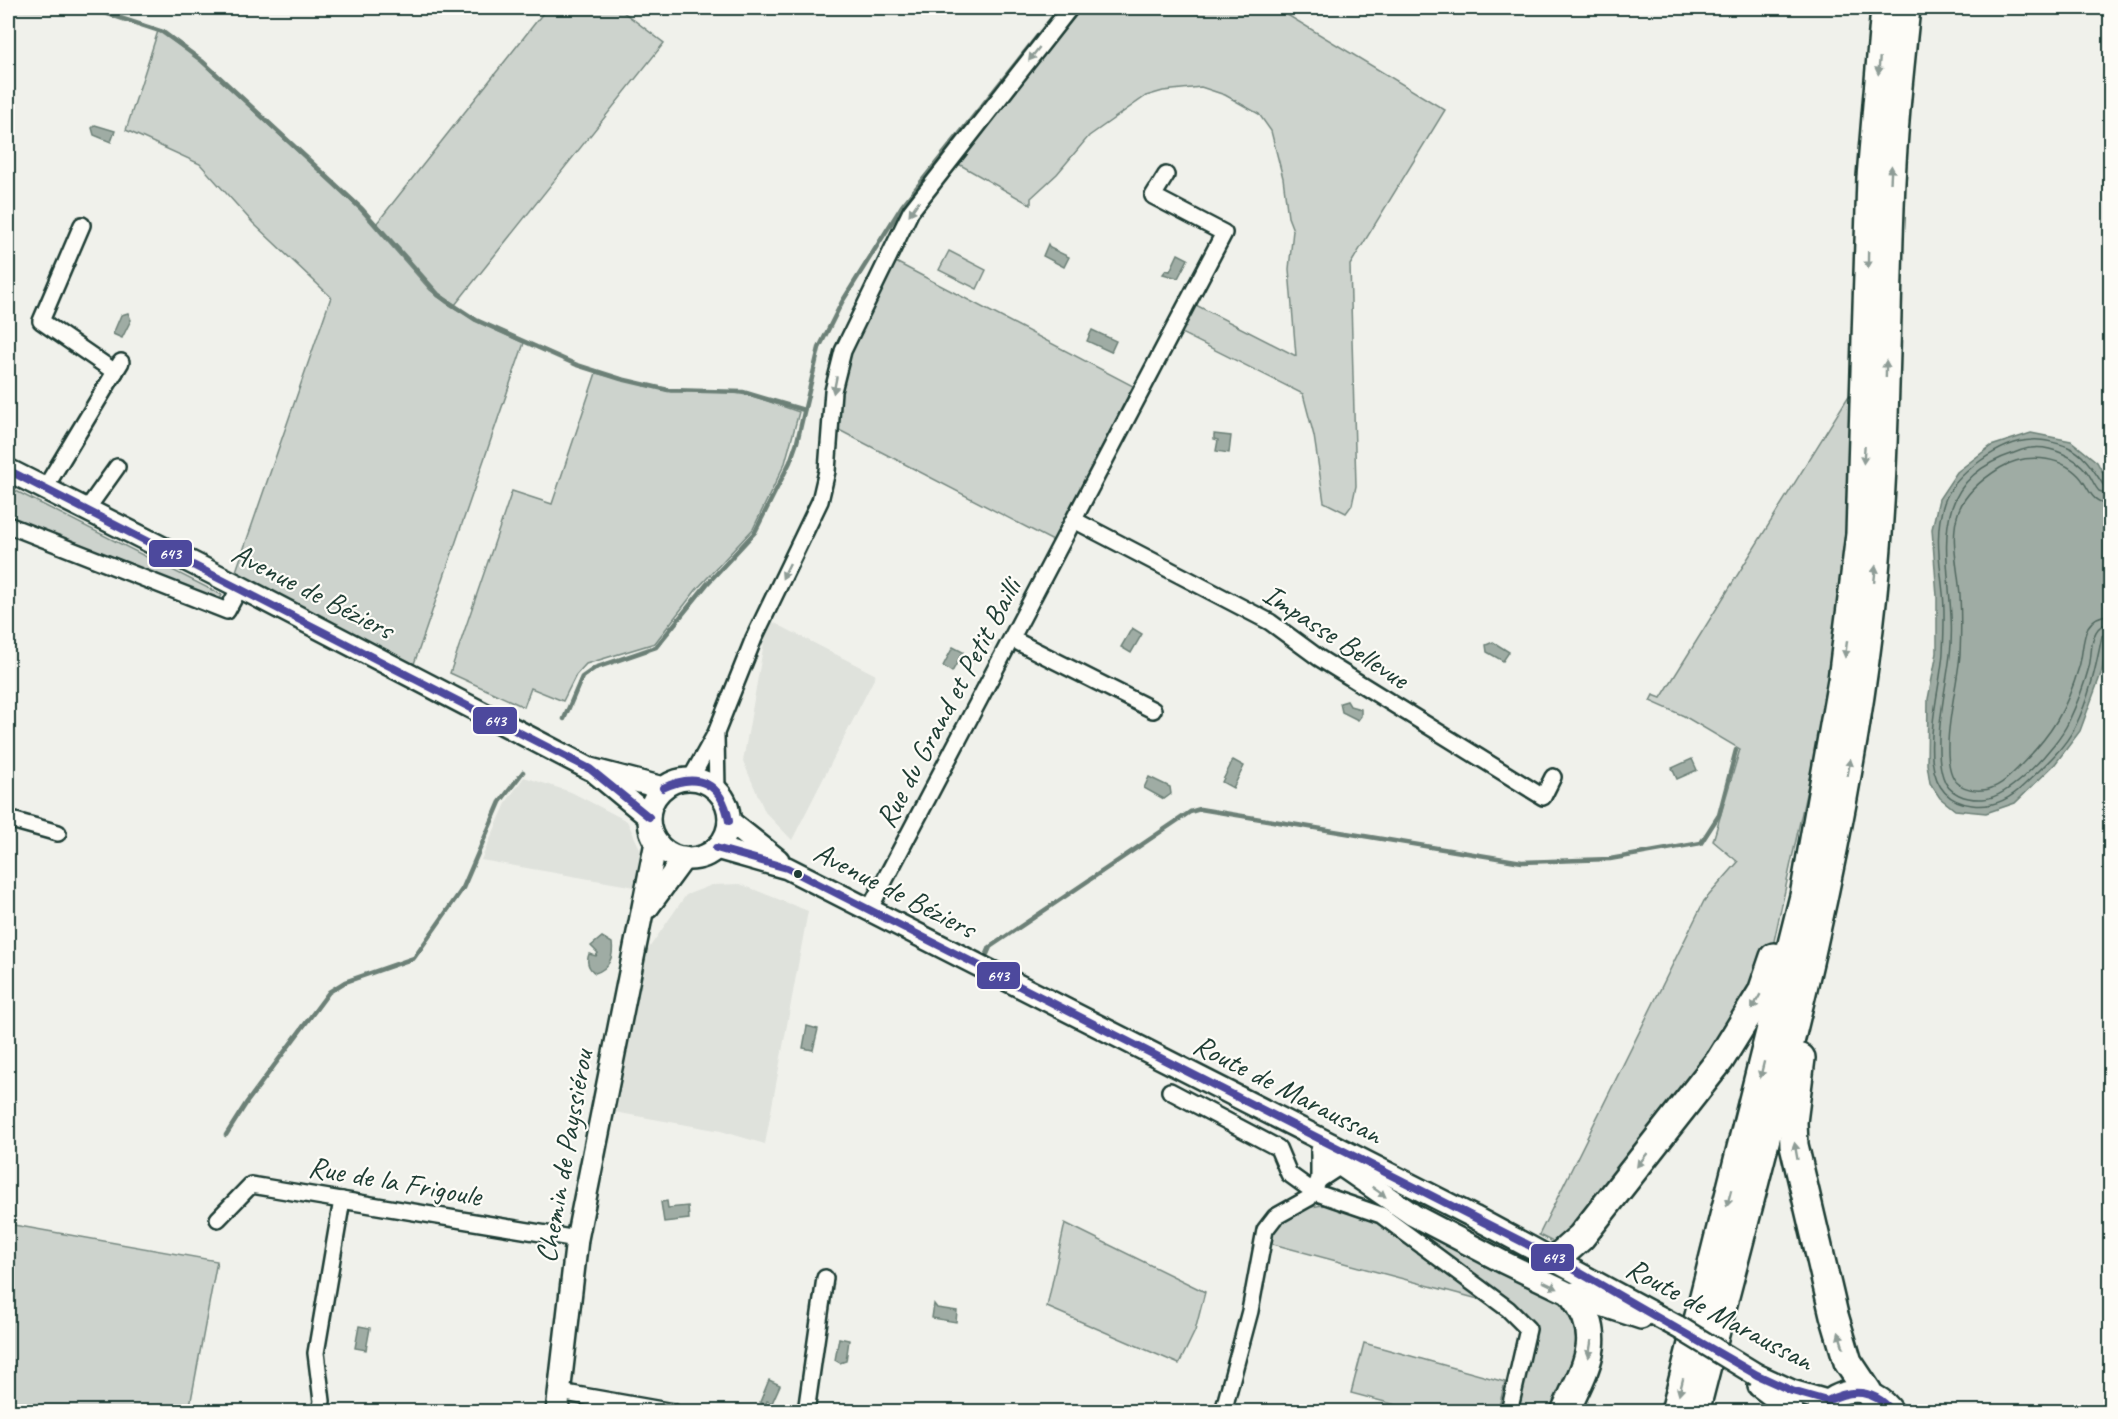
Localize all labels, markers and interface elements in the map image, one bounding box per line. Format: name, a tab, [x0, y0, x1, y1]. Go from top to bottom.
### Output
one-way arrow	[1028, 46, 1040, 61]
one-way arrow	[1874, 56, 1884, 75]
one-way arrow	[1887, 164, 1896, 183]
one-way arrow	[908, 199, 920, 215]
one-way arrow	[1864, 251, 1873, 270]
one-way arrow	[1881, 359, 1891, 378]
one-way arrow	[830, 375, 839, 394]
one-way arrow	[1859, 446, 1868, 465]
street label: Avenue de Béziers	[226, 534, 403, 649]
line badge: 643	[148, 539, 193, 568]
text: 643	[159, 544, 183, 564]
one-way arrow	[782, 562, 791, 579]
one-way arrow	[1870, 564, 1880, 583]
street label: Rue du Grand et Petit Bailli	[866, 569, 1031, 834]
street label: Impasse Bellevue	[1256, 575, 1418, 699]
one-way arrow	[1841, 640, 1851, 659]
line badge: 643	[472, 706, 518, 735]
text: 643	[484, 711, 508, 731]
one-way arrow	[1845, 757, 1854, 776]
street label: Avenue de Béziers	[808, 833, 985, 948]
unlabelled marker	[792, 868, 804, 880]
line badge: 643	[976, 961, 1021, 990]
text: 643	[987, 966, 1011, 986]
one-way arrow	[1751, 994, 1761, 1011]
street label: Route de Maraussan	[1187, 1025, 1390, 1154]
street label: Chemin de Payssiérou	[527, 1045, 602, 1266]
one-way arrow	[1756, 1061, 1766, 1080]
one-way arrow	[1791, 1141, 1800, 1160]
street label: Rue de la Frigoule	[306, 1147, 487, 1215]
one-way arrow	[1636, 1152, 1648, 1168]
one-way arrow	[1371, 1186, 1386, 1198]
one-way arrow	[1724, 1189, 1733, 1207]
line badge: 643	[1530, 1243, 1575, 1272]
text: 643	[1542, 1248, 1566, 1268]
street label: Route de Maraussan	[1620, 1249, 1822, 1380]
one-way arrow	[1542, 1280, 1559, 1289]
one-way arrow	[1836, 1331, 1846, 1349]
one-way arrow	[1585, 1340, 1594, 1359]
one-way arrow	[1676, 1377, 1686, 1396]

